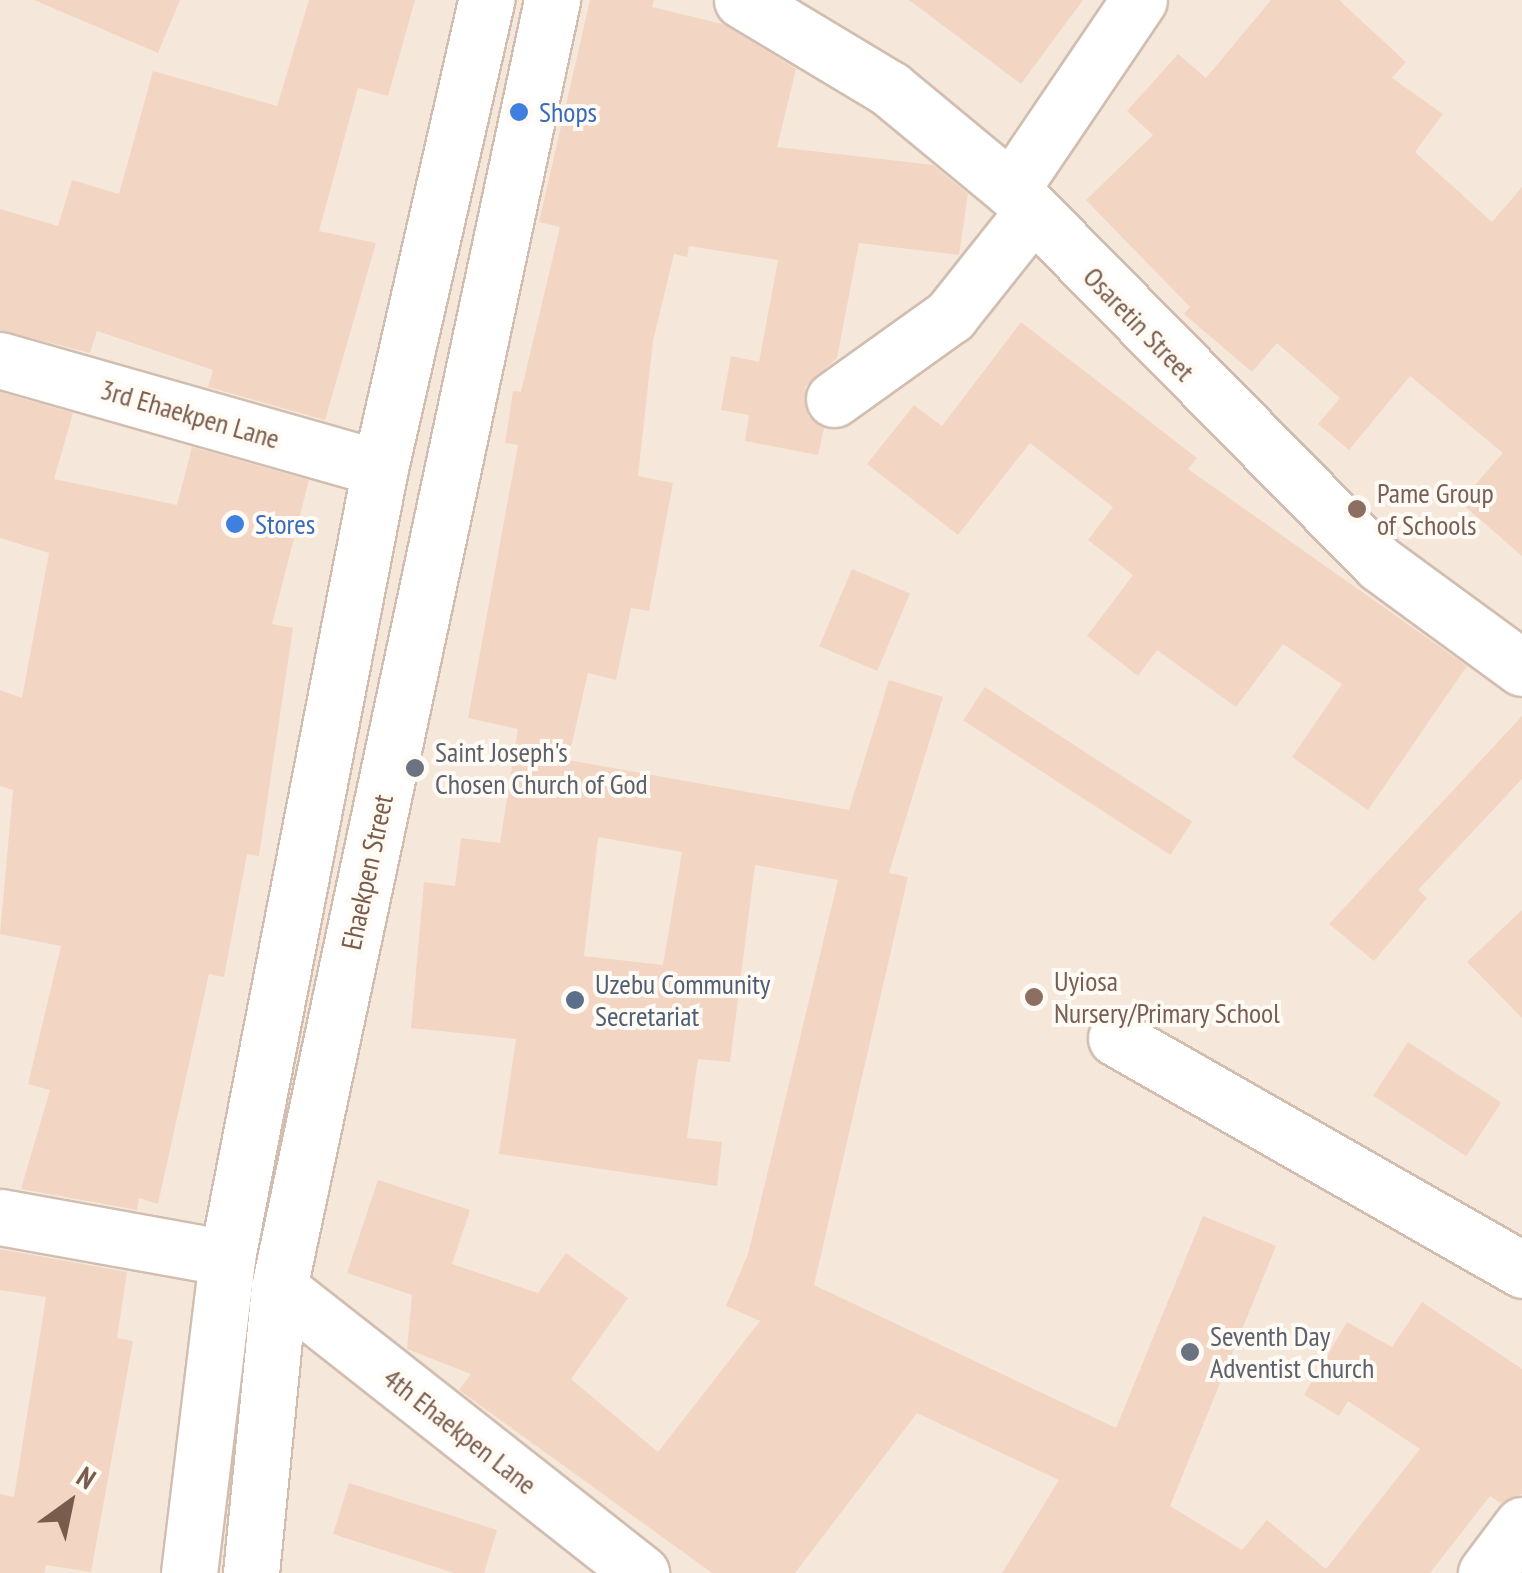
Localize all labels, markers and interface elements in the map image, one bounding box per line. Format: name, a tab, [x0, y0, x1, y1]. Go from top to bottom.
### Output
place label: Shops	[539, 95, 597, 129]
marker: Shops	[508, 101, 530, 123]
street label: Osaretin Street	[1076, 260, 1202, 388]
street label: 3rd Ehaekpen Lane	[97, 372, 283, 456]
place label: Pame Group of Schools	[1377, 476, 1494, 542]
marker: Pame Group of Schools	[1346, 498, 1368, 520]
place label: Stores	[255, 507, 315, 541]
marker: Stores	[224, 513, 246, 535]
place label: Saint Joseph's Chosen Church of God	[435, 735, 648, 801]
marker: Saint Joseph's Chosen Church of God	[404, 757, 426, 779]
street label: Ehaekpen Street	[334, 791, 400, 953]
place label: Uyiosa Nursery/Primary School	[1054, 964, 1281, 1030]
place label: Uzebu Community Secretariat	[595, 967, 770, 1033]
marker: Uyiosa Nursery/Primary School	[1023, 986, 1045, 1008]
marker: Uzebu Community Secretariat	[564, 989, 586, 1011]
place label: Seventh Day Adventist Church	[1210, 1319, 1374, 1385]
marker: Seventh Day Adventist Church	[1179, 1341, 1201, 1363]
street label: 4th Ehaekpen Lane	[377, 1361, 543, 1501]
north arrow	[20, 1453, 120, 1553]
text: N	[70, 1458, 103, 1497]

